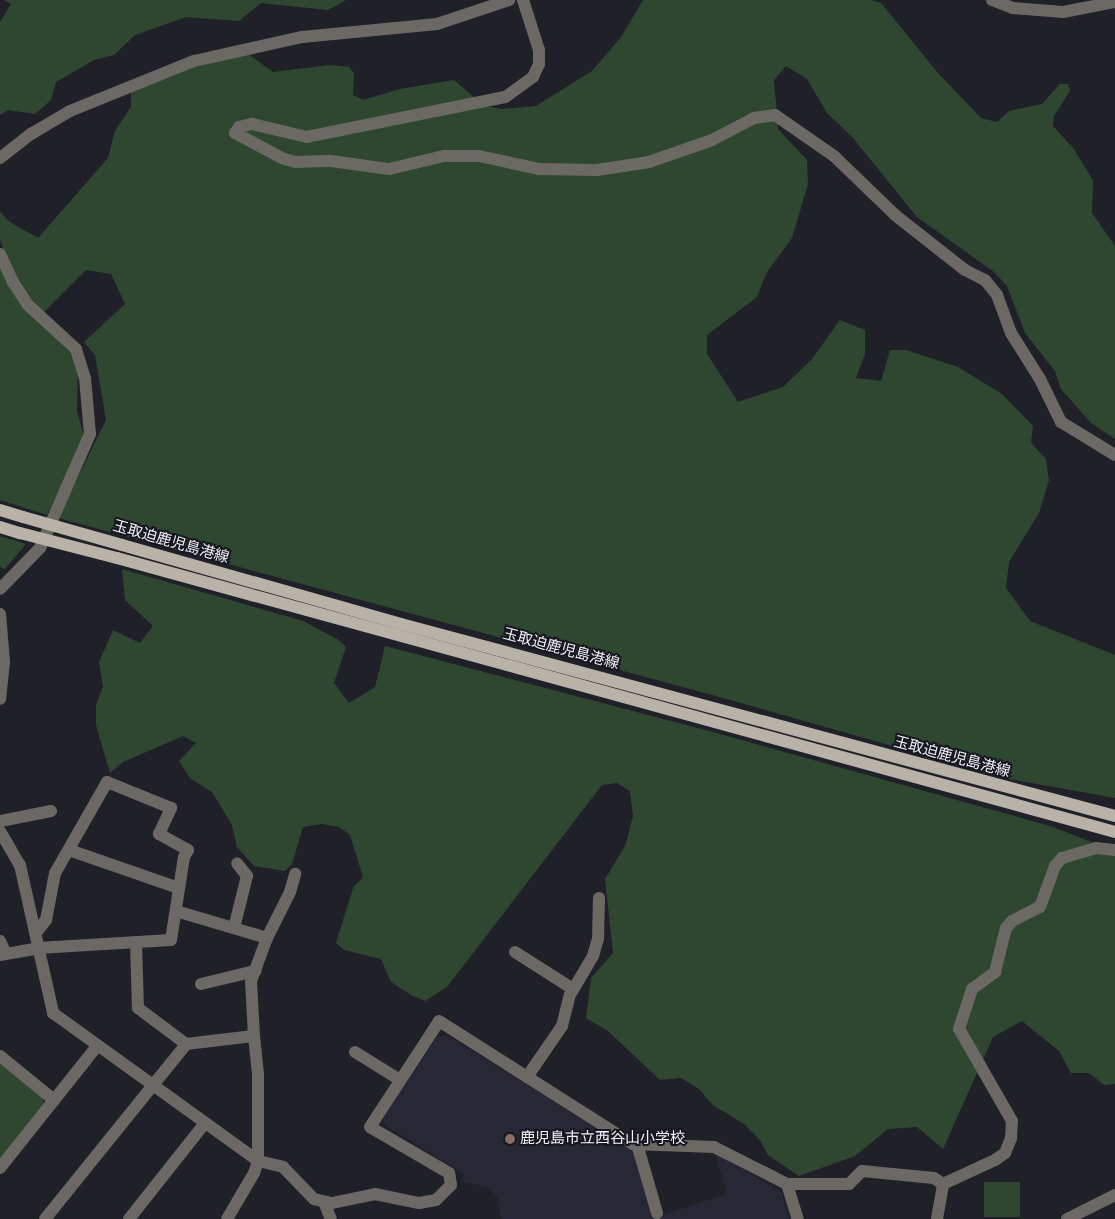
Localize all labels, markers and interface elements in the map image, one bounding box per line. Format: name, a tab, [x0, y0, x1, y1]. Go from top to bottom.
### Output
street label: 玉取迫鹿児島港線	[111, 517, 231, 567]
street label: 玉取迫鹿児島港線	[501, 625, 621, 673]
street label: 玉取迫鹿児島港線	[892, 733, 1012, 781]
place label: 鹿児島市立西谷山小学校	[520, 1130, 685, 1148]
marker: 鹿児島市立西谷山小学校	[504, 1133, 516, 1145]

